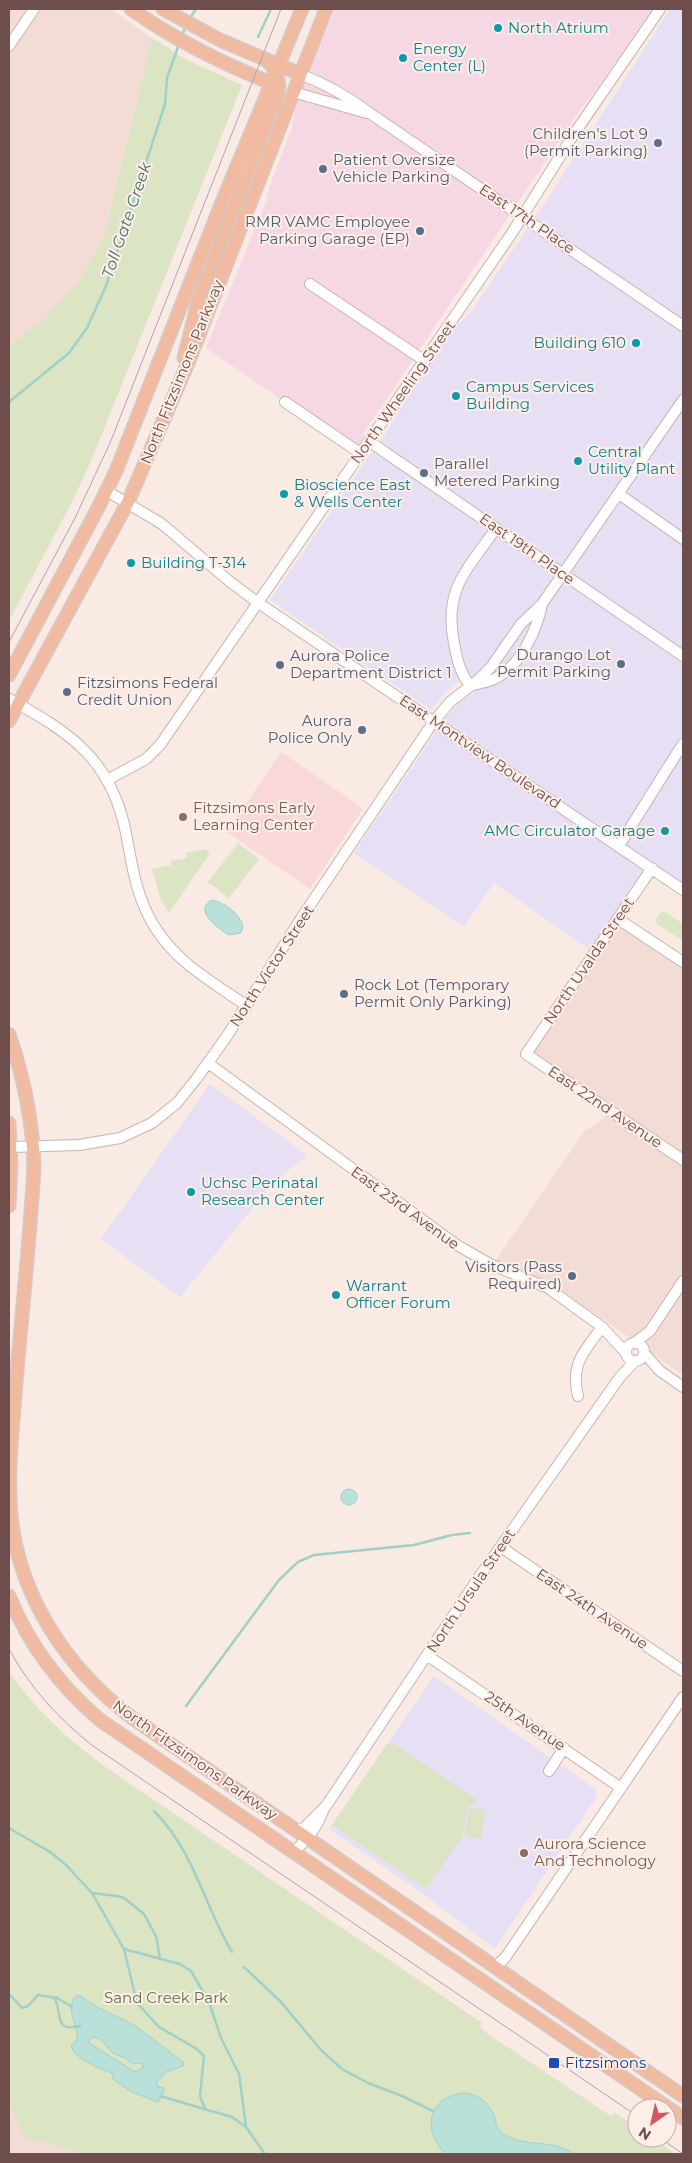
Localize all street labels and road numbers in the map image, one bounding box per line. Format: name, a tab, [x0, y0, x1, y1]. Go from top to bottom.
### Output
street label: East 17th Place	[476, 180, 579, 258]
street label: North Fitzsimons Parkway	[136, 276, 228, 467]
street label: North Wheeling Street	[346, 316, 459, 467]
street label: East 19th Place	[476, 509, 579, 588]
street label: East Montview Boulevard	[396, 690, 565, 813]
street label: North Uvalda Street	[539, 894, 638, 1028]
street label: North Victor Street	[225, 901, 318, 1030]
street label: East 22nd Avenue	[544, 1061, 666, 1152]
street label: East 23rd Avenue	[347, 1162, 463, 1253]
street label: North Ursula Street	[422, 1525, 519, 1656]
street label: East 24th Avenue	[533, 1564, 652, 1653]
street label: 25th Avenue	[481, 1686, 569, 1755]
street label: North Fitzsimons Parkway	[109, 1695, 282, 1824]

